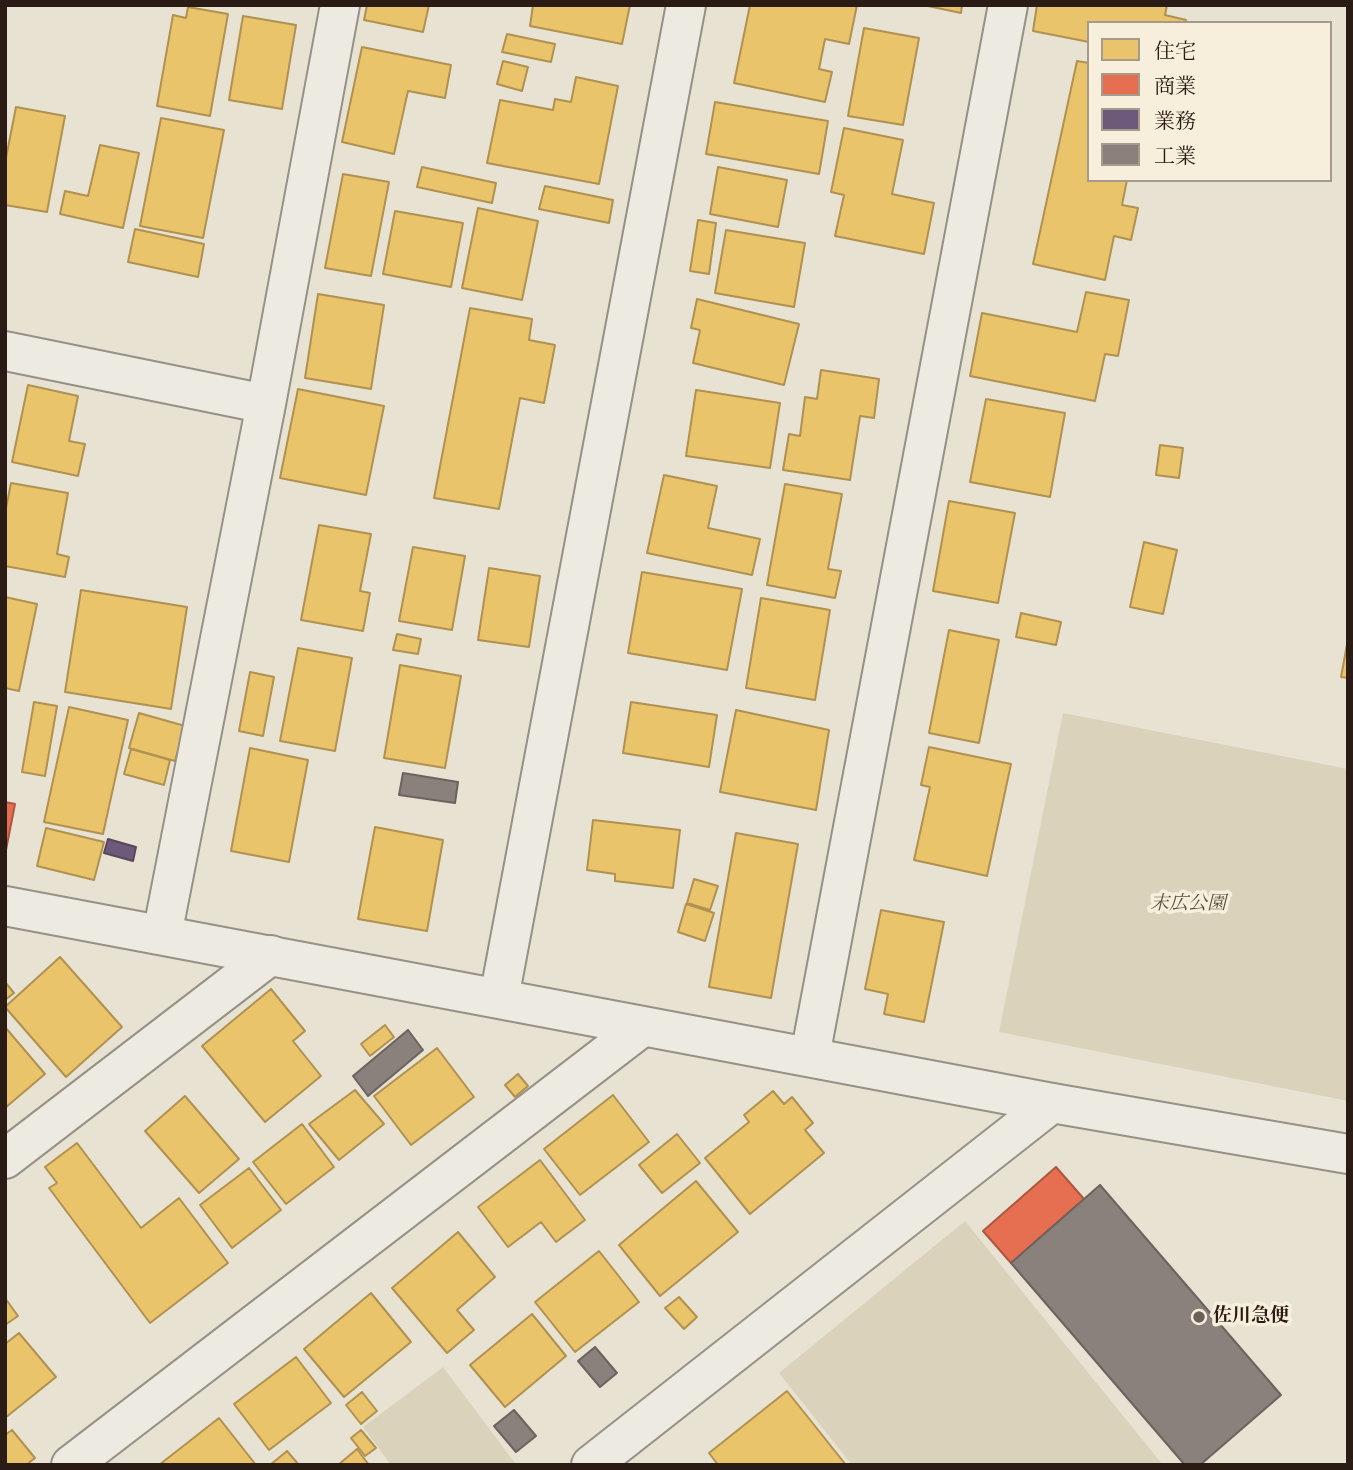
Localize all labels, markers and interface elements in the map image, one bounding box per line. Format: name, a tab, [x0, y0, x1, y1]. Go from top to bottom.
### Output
legend	[1087, 21, 1332, 182]
text: 住宅	[1154, 39, 1196, 66]
text: 商業	[1154, 74, 1196, 101]
text: 業務	[1154, 109, 1196, 136]
text: 工業	[1154, 144, 1196, 171]
park label: 末広公園	[1150, 894, 1226, 916]
place label: 佐川急便	[1213, 1306, 1289, 1328]
marker: 佐川急便	[1191, 1309, 1207, 1325]

